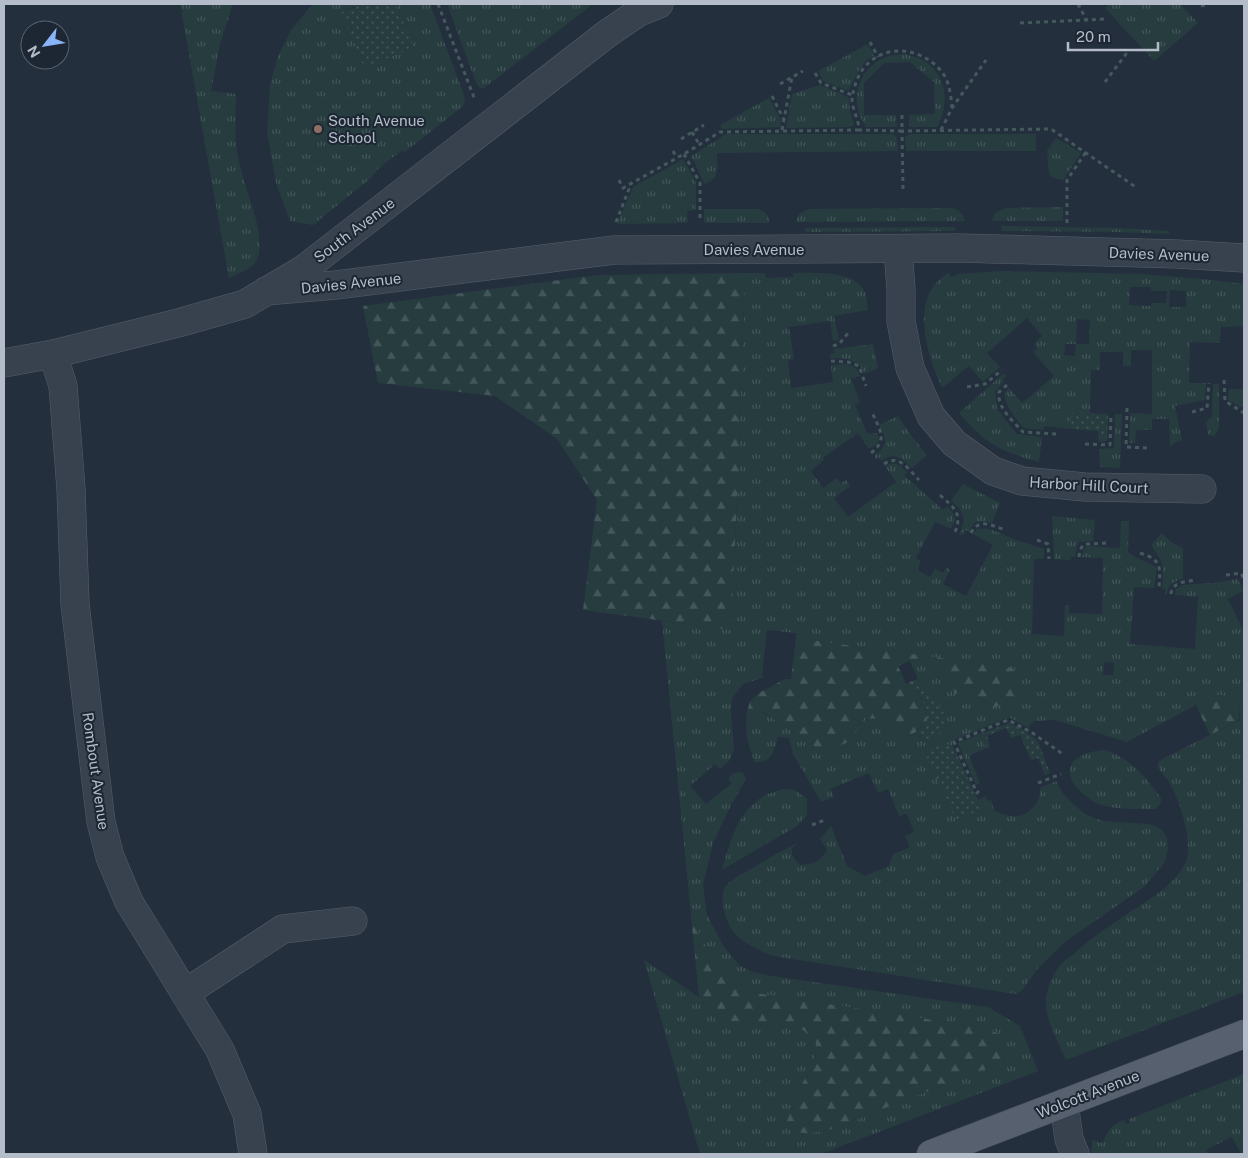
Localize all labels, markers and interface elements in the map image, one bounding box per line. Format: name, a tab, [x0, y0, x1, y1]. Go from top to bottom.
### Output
north arrow	[20, 20, 70, 70]
scale bar	[1068, 20, 1158, 52]
text: 20 m	[1076, 28, 1111, 45]
text: N	[24, 43, 44, 61]
place label: South Avenue School	[328, 112, 425, 146]
marker: South Avenue School	[312, 123, 324, 135]
street label: South Avenue	[310, 194, 398, 266]
street label: Davies Avenue	[704, 241, 804, 258]
street label: Davies Avenue	[1108, 244, 1210, 264]
street label: Davies Avenue	[300, 269, 402, 297]
street label: Harbor Hill Court	[1029, 473, 1149, 497]
street label: Rombout Avenue	[79, 711, 113, 831]
street label: Wolcott Avenue	[1034, 1067, 1142, 1121]

